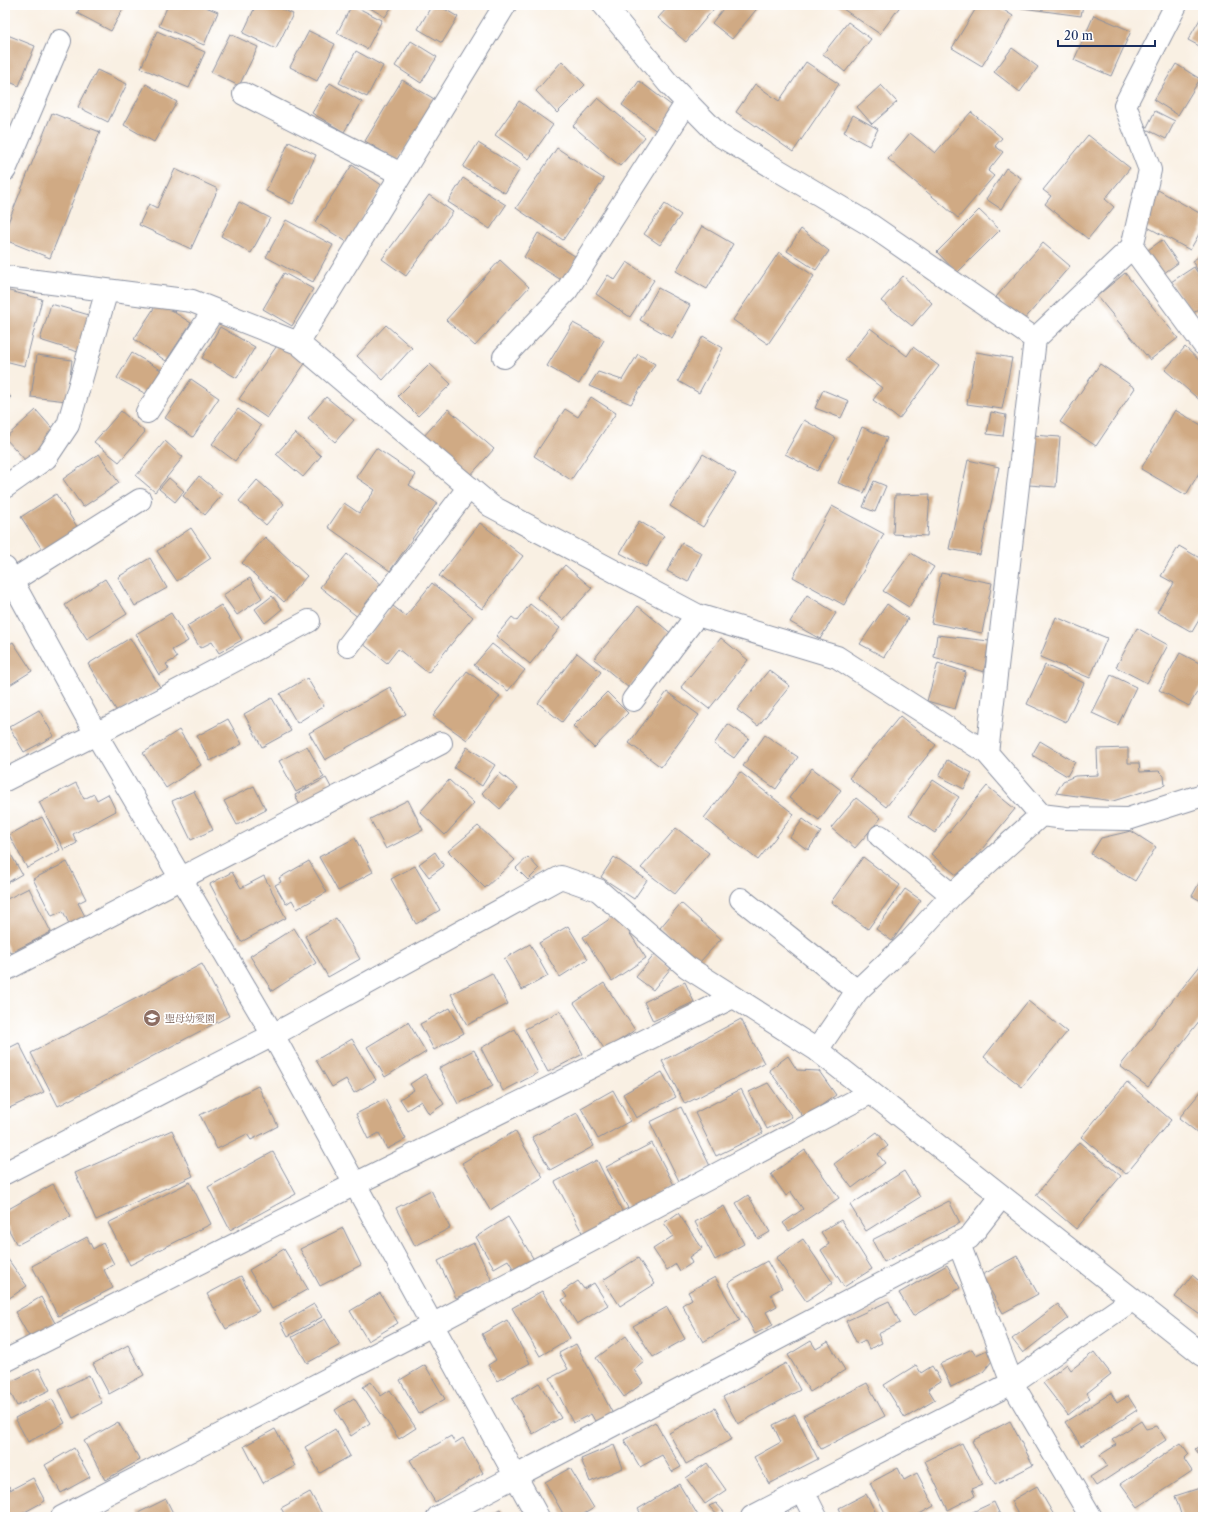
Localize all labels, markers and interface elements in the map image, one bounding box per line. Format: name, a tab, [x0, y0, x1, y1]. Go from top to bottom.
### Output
scale bar	[1058, 22, 1155, 48]
text: 20 m	[1064, 28, 1093, 43]
school or university icon: 聖母幼愛園	[142, 1008, 162, 1028]
place label: 聖母幼愛園	[165, 1012, 215, 1025]

